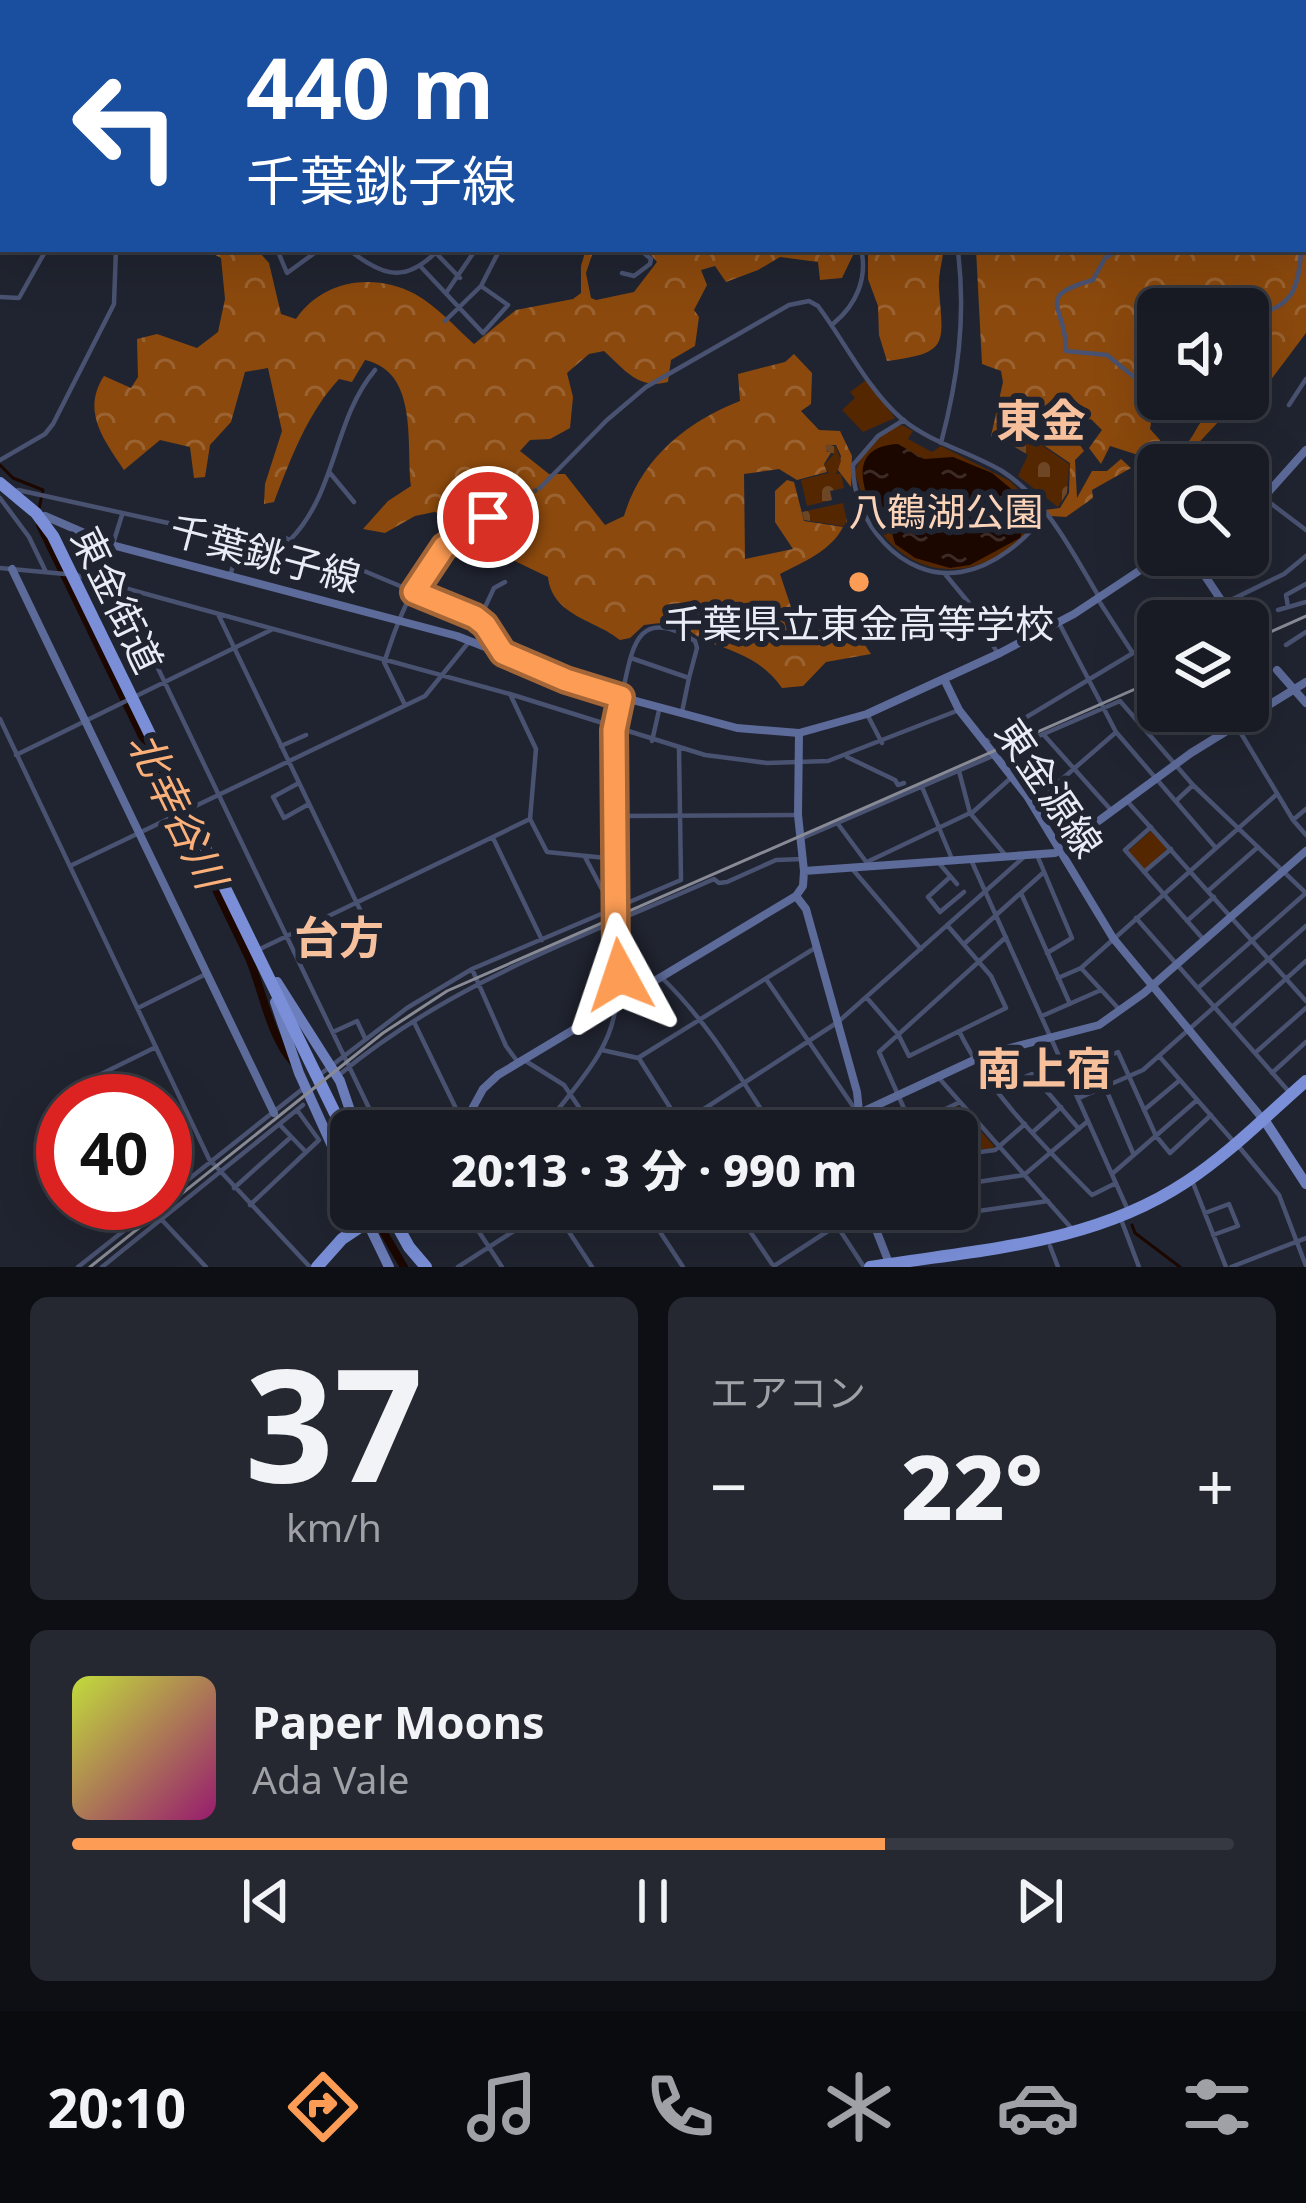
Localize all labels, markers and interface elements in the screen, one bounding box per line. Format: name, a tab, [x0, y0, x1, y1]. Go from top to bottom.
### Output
text: 440 m	[246, 29, 494, 144]
icon: left	[48, 48, 204, 204]
text: 千葉銚子線	[246, 143, 516, 217]
map controls	[1137, 288, 1269, 732]
button: sound	[1137, 288, 1269, 420]
district label: 東金	[996, 389, 1086, 450]
button: search	[1137, 444, 1269, 576]
pin	[437, 466, 539, 568]
icon: arrive	[455, 484, 521, 550]
park label: 八鶴湖公園	[848, 484, 1044, 537]
street label: 千葉銚子線	[164, 502, 366, 603]
street label: 東金街道	[60, 518, 176, 681]
marker: 千葉県立東金高等学校	[846, 569, 872, 595]
place label: 千葉県立東金高等学校	[664, 596, 1054, 649]
button: layers	[1137, 600, 1269, 732]
street label: 東金源線	[985, 708, 1116, 867]
water label: 北幸谷川	[116, 721, 243, 901]
district label: 台方	[294, 906, 384, 967]
position arrow	[557, 912, 683, 1038]
district label: 南上宿	[976, 1037, 1112, 1098]
speed limit sign: 40	[36, 1074, 192, 1230]
text: 20:13 · 3 分 · 990 m	[451, 1139, 857, 1200]
text: 37	[245, 1315, 423, 1528]
text: エアコン	[710, 1365, 866, 1418]
text: 22°	[901, 1424, 1043, 1546]
text: −	[710, 1440, 748, 1530]
text: +	[1196, 1440, 1234, 1530]
text: km/h	[286, 1500, 382, 1553]
text: Paper Moons	[252, 1691, 545, 1752]
text: Ada Vale	[252, 1752, 409, 1805]
icon: previous	[233, 1868, 299, 1934]
icon: pause	[620, 1868, 686, 1934]
icon: next	[1007, 1868, 1073, 1934]
icon: directions	[281, 2065, 365, 2149]
icon: music	[460, 2065, 544, 2149]
icon: phone	[638, 2065, 722, 2149]
icon: climate	[817, 2065, 901, 2149]
icon: car	[996, 2065, 1080, 2149]
icon: filters	[1175, 2065, 1259, 2149]
text: 20:10	[47, 2070, 186, 2144]

